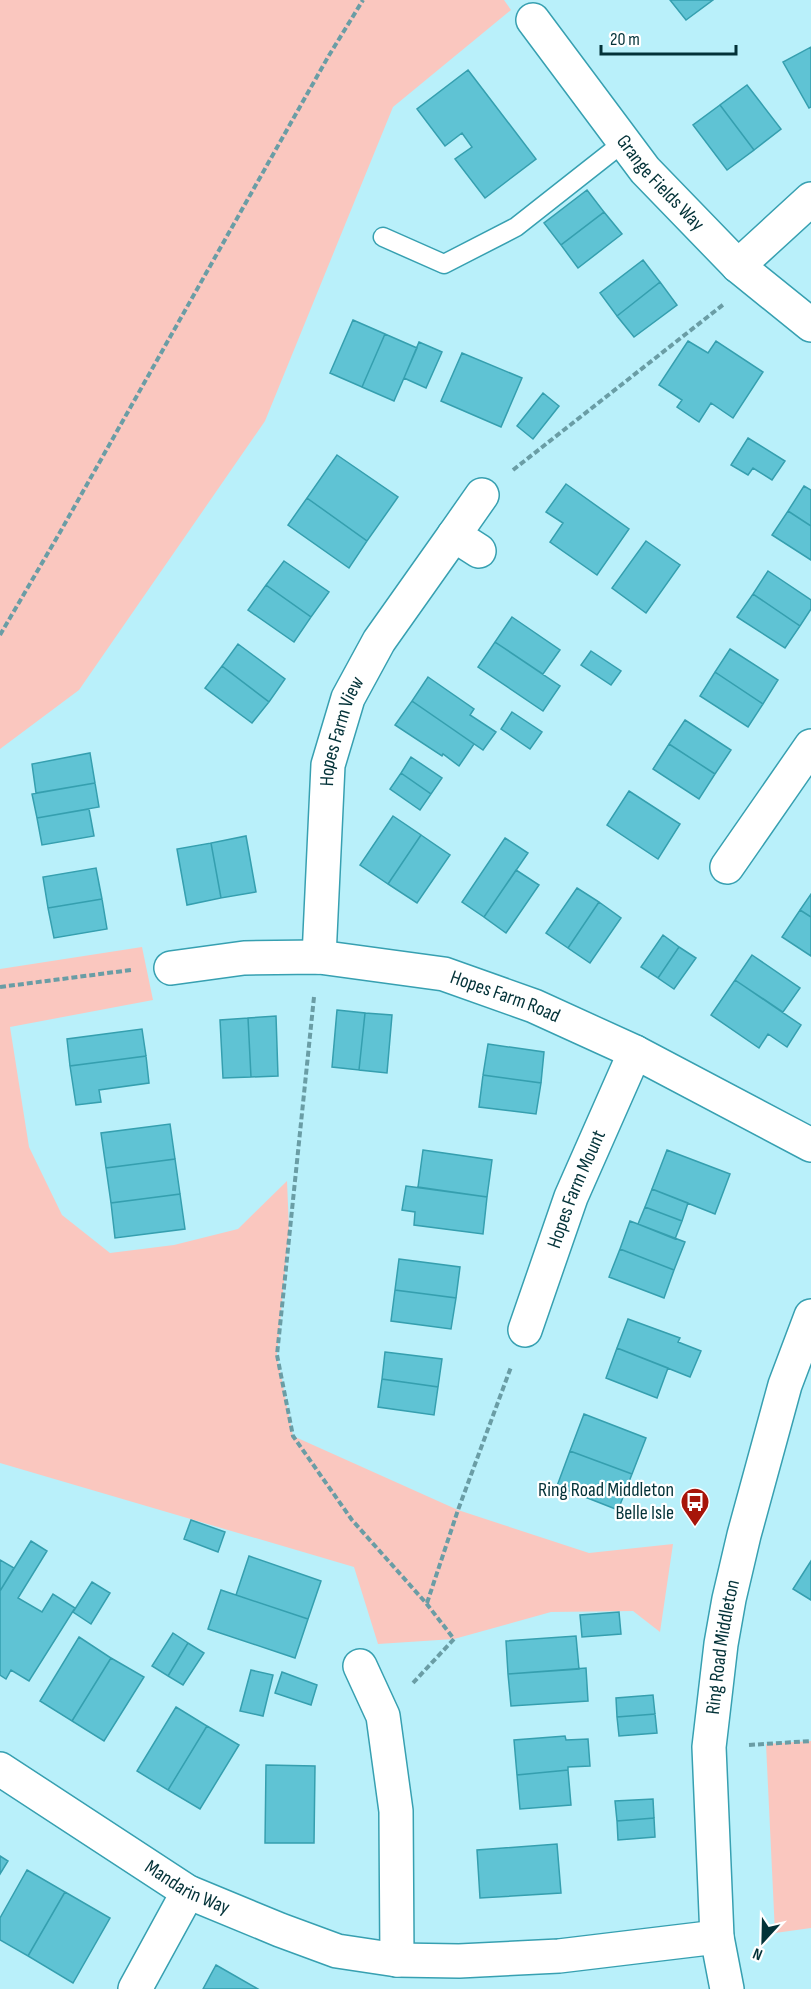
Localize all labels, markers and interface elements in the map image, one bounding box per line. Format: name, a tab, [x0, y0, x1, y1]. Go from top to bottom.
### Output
scale bar	[601, 18, 736, 56]
text: 20 m	[610, 29, 640, 50]
street label: Grange Fields Way	[611, 130, 710, 236]
street label: Hopes Farm View	[315, 672, 369, 787]
street label: Hopes Farm Road	[447, 965, 564, 1028]
street label: Hopes Farm Mount	[542, 1126, 611, 1251]
place label: Ring Road Middleton Belle Isle	[538, 1478, 674, 1525]
bus stop icon: Ring Road Middleton Belle Isle	[679, 1486, 711, 1528]
street label: Ring Road Middleton	[701, 1577, 745, 1716]
street label: Mandarin Way	[140, 1855, 233, 1920]
north arrow	[733, 1911, 793, 1971]
text: N	[750, 1943, 765, 1964]

